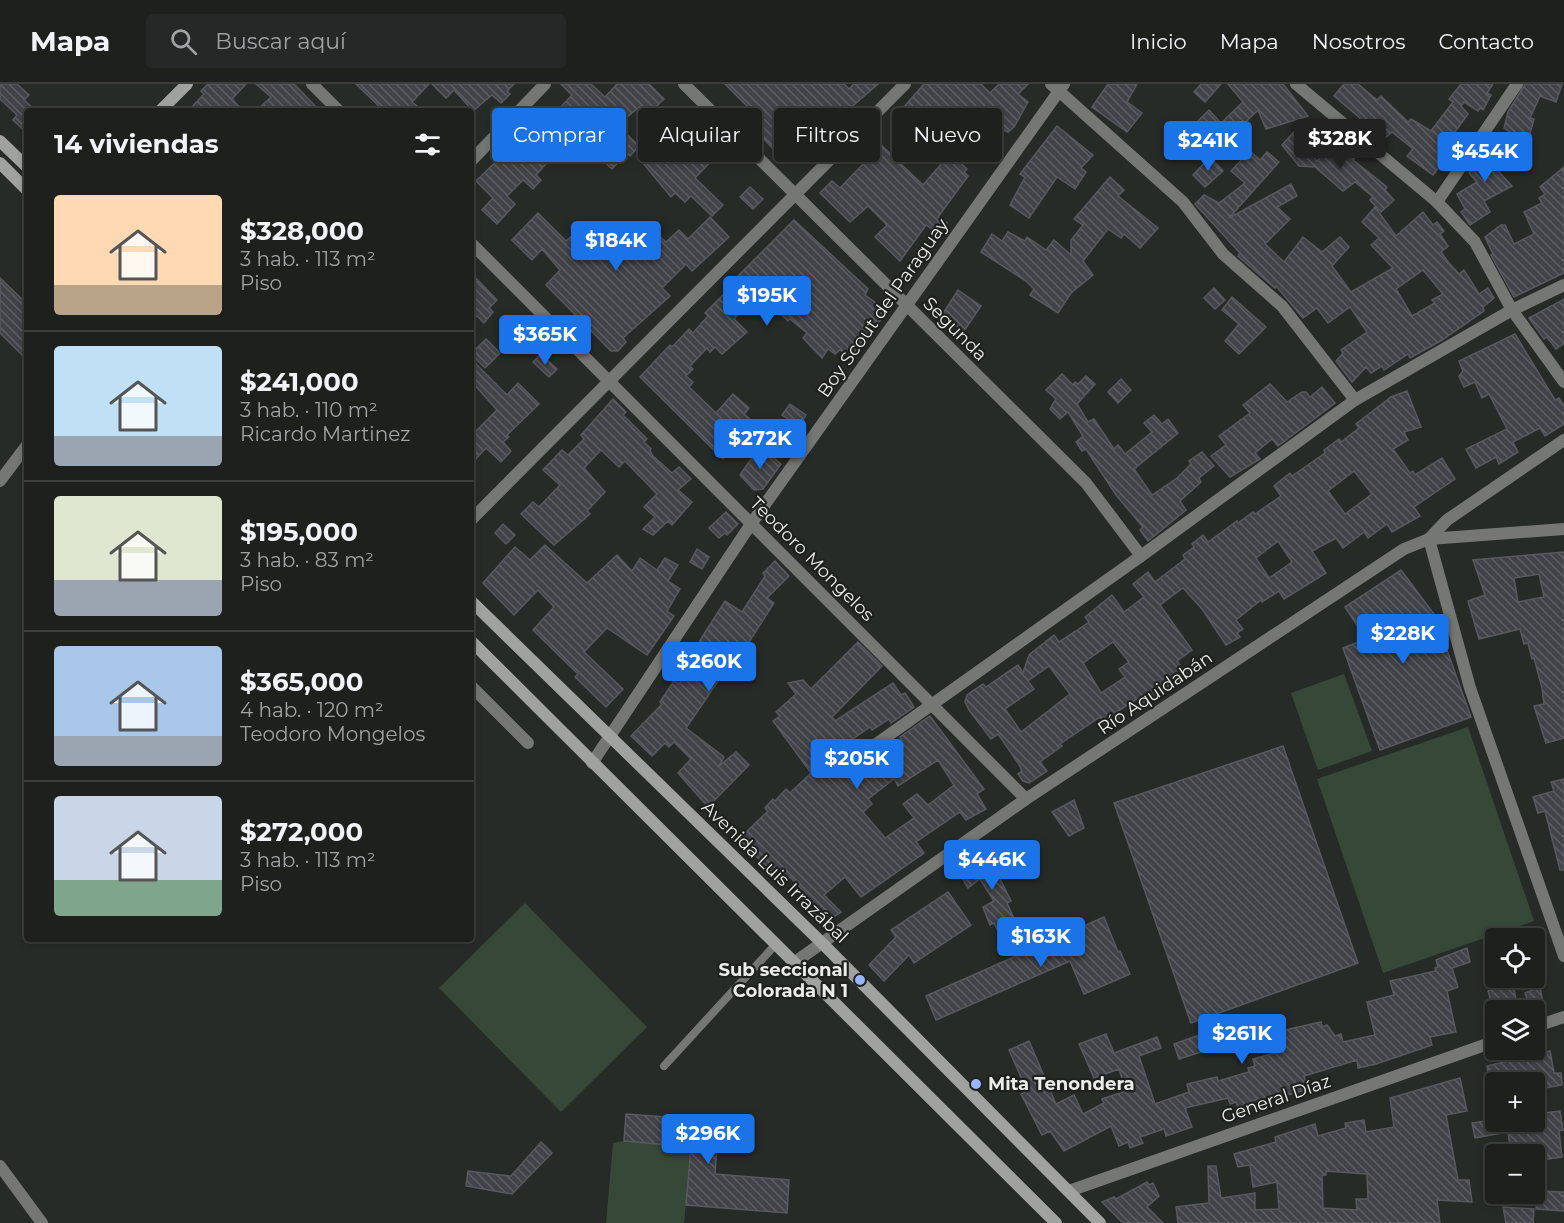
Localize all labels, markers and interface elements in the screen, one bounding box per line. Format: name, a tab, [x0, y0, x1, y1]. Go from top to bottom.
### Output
search box	[146, 14, 566, 68]
text: Mapa	[30, 24, 110, 58]
icon: search	[167, 25, 200, 58]
text: Buscar aquí	[215, 28, 346, 55]
text: Inicio	[1130, 29, 1187, 54]
text: Mapa	[1220, 29, 1279, 54]
text: Nosotros	[1312, 29, 1405, 54]
text: Contacto	[1438, 29, 1534, 54]
chip: Comprar	[492, 108, 626, 162]
chip: Alquilar	[638, 108, 762, 162]
chip: Filtros	[774, 108, 880, 162]
chip: Nuevo	[892, 108, 1002, 162]
pin: $328K	[1298, 119, 1382, 170]
pin: $241K	[1166, 121, 1250, 172]
text: $328K	[1308, 126, 1372, 150]
text: 14 viviendas	[54, 128, 219, 160]
icon: filters	[411, 128, 444, 161]
text: $241K	[1178, 128, 1238, 152]
pin: $454K	[1443, 132, 1527, 183]
text: $454K	[1451, 139, 1519, 163]
street label: Boy Scout del Paraguay	[813, 214, 953, 402]
text: $328,000	[240, 215, 364, 247]
icon: home	[102, 219, 174, 291]
pin: $184K	[574, 221, 658, 272]
text: $184K	[585, 228, 647, 252]
text: 3 hab. · 113 m²	[240, 247, 376, 271]
text: Piso	[240, 271, 282, 295]
pin: $195K	[725, 276, 809, 327]
text: $195K	[737, 283, 797, 307]
street label: Segunda	[918, 292, 992, 366]
pin: $365K	[503, 315, 587, 366]
text: $365K	[513, 322, 577, 346]
text: $241,000	[240, 366, 359, 398]
icon: home	[102, 370, 174, 442]
text: 3 hab. · 110 m²	[240, 398, 378, 422]
pin: $272K	[718, 419, 802, 470]
text: Ricardo Martinez	[240, 422, 410, 446]
text: $272K	[728, 426, 792, 450]
street label: Teodoro Mongelos	[745, 492, 879, 626]
text: $195,000	[240, 516, 358, 548]
icon: home	[102, 520, 174, 592]
text: 3 hab. · 83 m²	[240, 548, 374, 572]
text: Piso	[240, 572, 282, 596]
pin: $228K	[1361, 614, 1445, 665]
text: $228K	[1371, 621, 1435, 645]
pin: $260K	[667, 642, 751, 693]
street label: Río Aquidabán	[1093, 647, 1217, 739]
text: $260K	[676, 649, 742, 673]
text: $365,000	[240, 666, 363, 698]
icon: home	[102, 670, 174, 742]
text: 4 hab. · 120 m²	[240, 698, 384, 722]
text: Teodoro Mongelos	[240, 722, 425, 746]
pin: $205K	[815, 739, 899, 790]
text: $205K	[825, 746, 889, 770]
street label: Avenida Luis Irrazábal	[697, 796, 853, 948]
text: $272,000	[240, 816, 363, 848]
icon: home	[102, 820, 174, 892]
pin: $446K	[950, 840, 1034, 891]
text: $446K	[958, 847, 1026, 871]
text: 3 hab. · 113 m²	[240, 848, 376, 872]
text: Piso	[240, 872, 282, 896]
pin: $163K	[999, 917, 1083, 968]
text: $163K	[1011, 924, 1071, 948]
map controls	[1485, 928, 1545, 1204]
button: locate	[1485, 928, 1545, 988]
place label: Sub seccional Colorada N 1	[718, 959, 848, 1002]
marker: Sub seccional Colorada N 1	[853, 973, 867, 987]
button: layers	[1485, 1000, 1545, 1060]
pin: $261K	[1200, 1014, 1284, 1065]
text: $261K	[1212, 1021, 1272, 1045]
street label: General Díaz	[1219, 1070, 1333, 1128]
button: +	[1485, 1072, 1545, 1132]
place label: Mita Tenondera	[988, 1073, 1135, 1095]
marker: Mita Tenondera	[969, 1077, 983, 1091]
pin: $296K	[666, 1114, 750, 1165]
text: $296K	[676, 1121, 740, 1145]
button: −	[1485, 1144, 1545, 1204]

